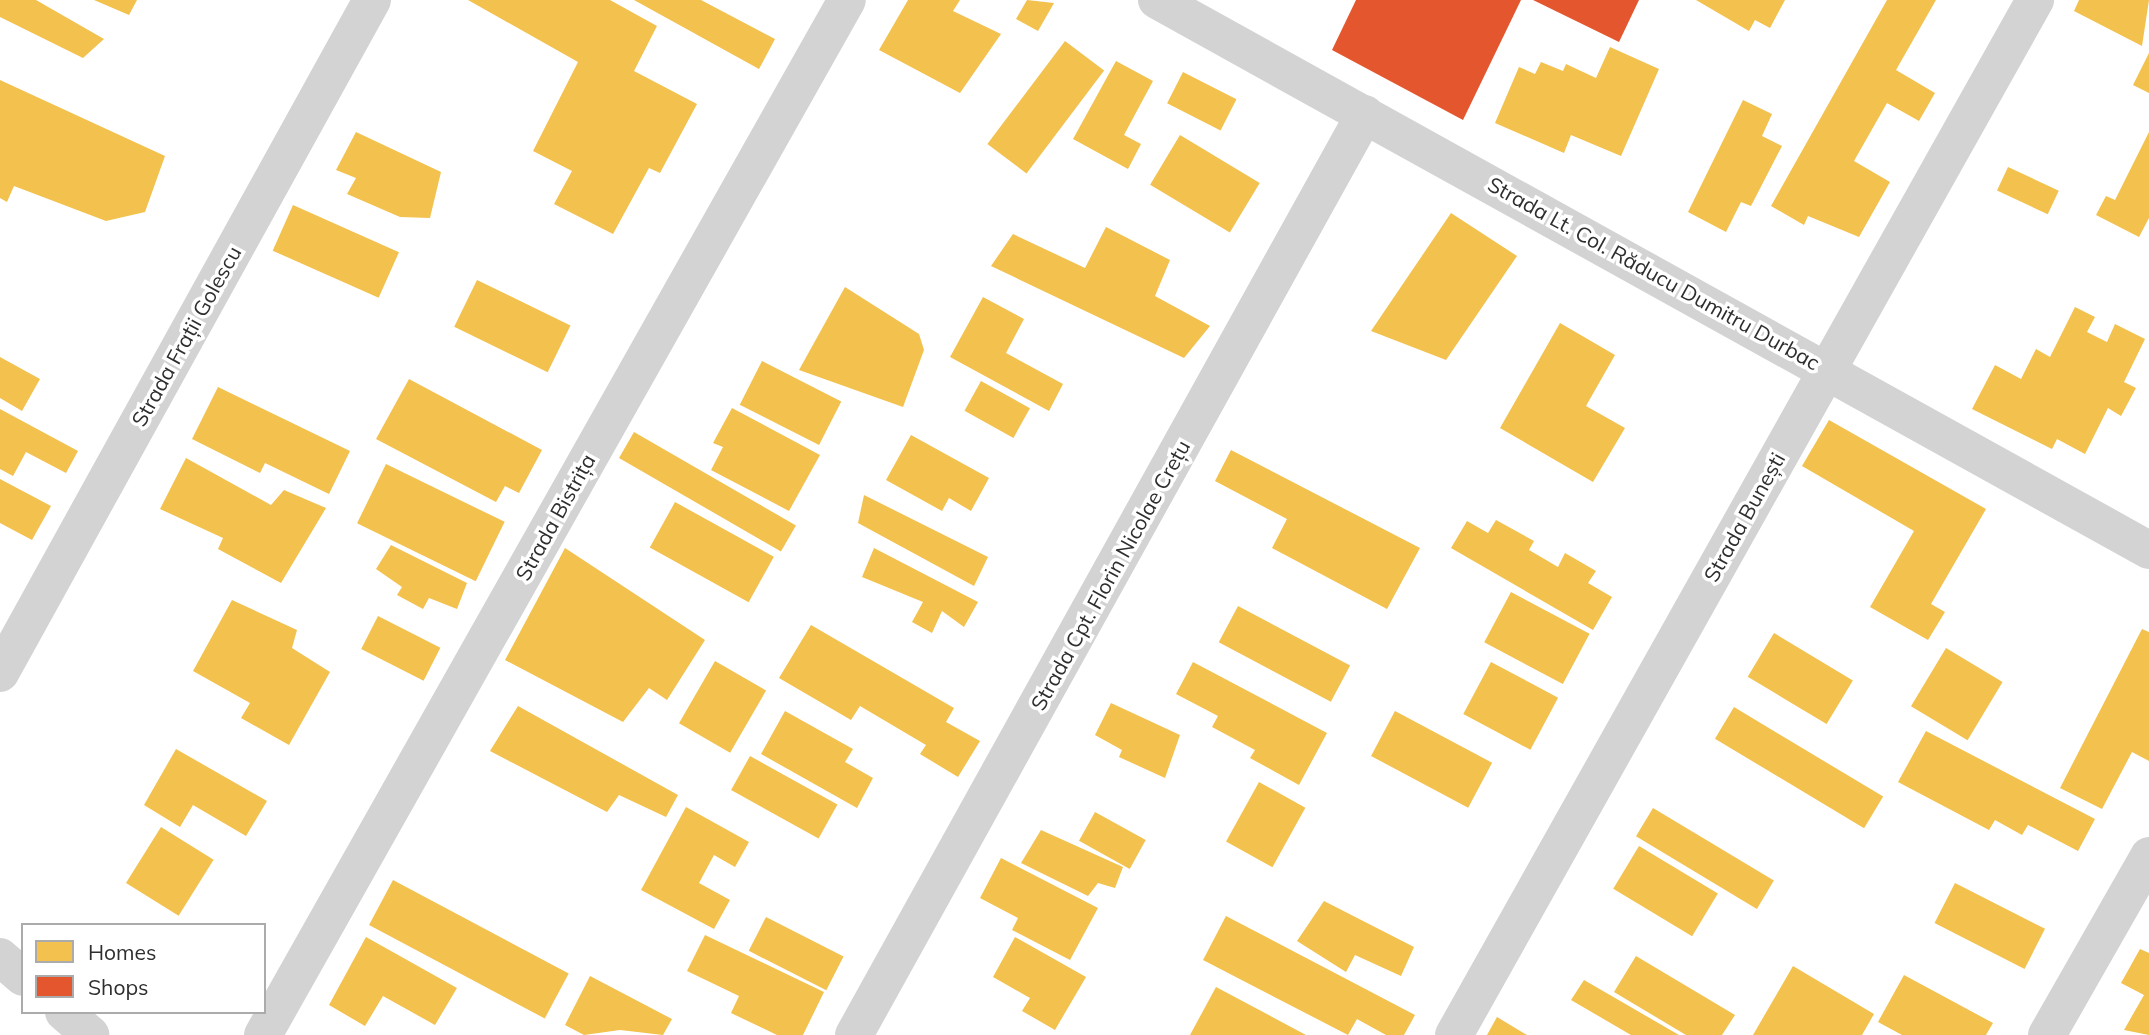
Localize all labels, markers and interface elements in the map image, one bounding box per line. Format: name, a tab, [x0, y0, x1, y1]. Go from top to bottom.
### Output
street label: Strada Lt. Col. Răducu Dumitru Durbac	[1484, 171, 1824, 375]
street label: Strada Frații Golescu	[126, 241, 246, 431]
street label: Strada Cpt. Florin Nicolae Crețu	[1025, 435, 1195, 715]
street label: Strada Bunești	[1698, 448, 1790, 586]
street label: Strada Bistrița	[510, 449, 600, 585]
legend	[21, 923, 266, 1014]
text: Homes	[88, 939, 156, 965]
text: Shops	[88, 974, 148, 1000]

